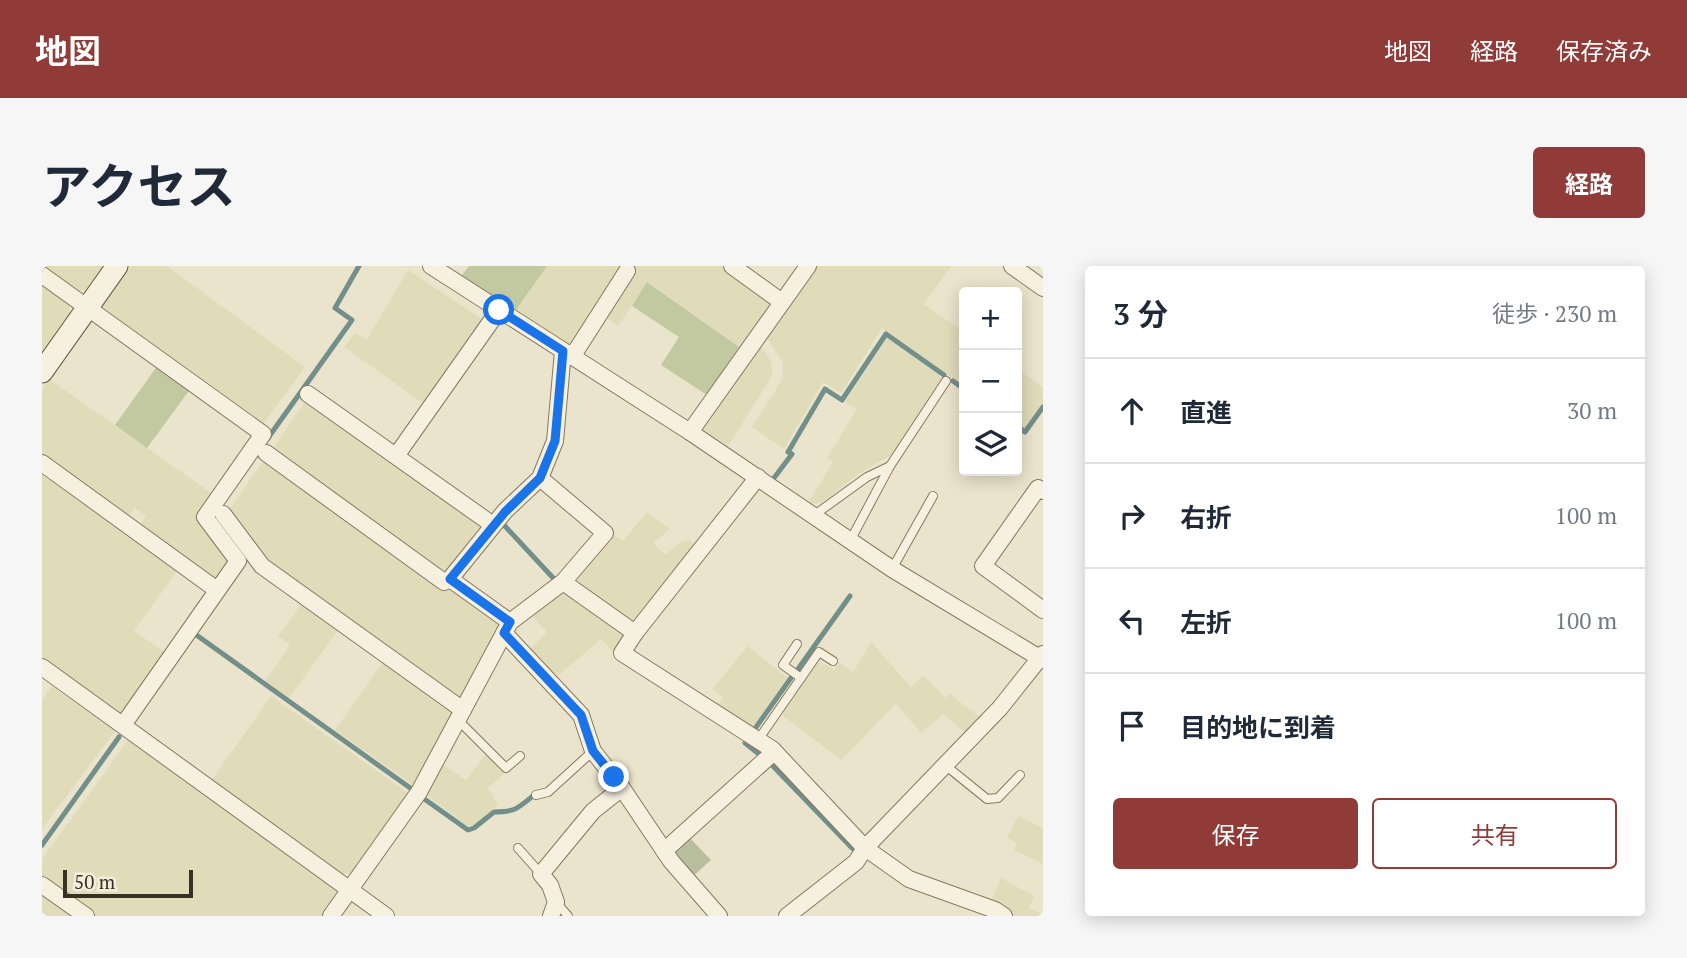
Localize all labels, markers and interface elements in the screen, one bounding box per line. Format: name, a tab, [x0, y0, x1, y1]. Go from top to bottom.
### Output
text: 地図	[35, 29, 101, 72]
text: 地図	[1384, 35, 1432, 67]
text: 経路	[1470, 35, 1518, 67]
text: 保存済み	[1556, 35, 1652, 67]
button: 経路	[1533, 147, 1645, 218]
text: アクセス	[42, 153, 236, 218]
map controls	[959, 287, 1022, 476]
button: +	[959, 287, 1022, 350]
route start	[483, 294, 514, 325]
text: 3 分	[1113, 294, 1168, 334]
text: 徒歩 · 230 m	[1492, 298, 1617, 329]
button: −	[959, 350, 1022, 413]
icon: ahead	[1113, 392, 1151, 430]
text: 直進	[1180, 395, 1232, 429]
text: 30 m	[1567, 395, 1617, 426]
button: layers	[959, 413, 1022, 476]
icon: right	[1113, 497, 1151, 535]
text: 右折	[1180, 500, 1232, 534]
text: 100 m	[1555, 500, 1617, 531]
icon: left	[1113, 602, 1151, 640]
text: 左折	[1180, 605, 1232, 639]
text: 100 m	[1555, 605, 1617, 636]
icon: arrive	[1113, 707, 1151, 745]
text: 目的地に到着	[1180, 710, 1336, 744]
route end	[598, 761, 629, 792]
button: 保存	[1113, 798, 1358, 869]
button: 共有	[1372, 798, 1617, 869]
scale bar	[63, 867, 192, 899]
text: 50 m	[74, 869, 115, 894]

